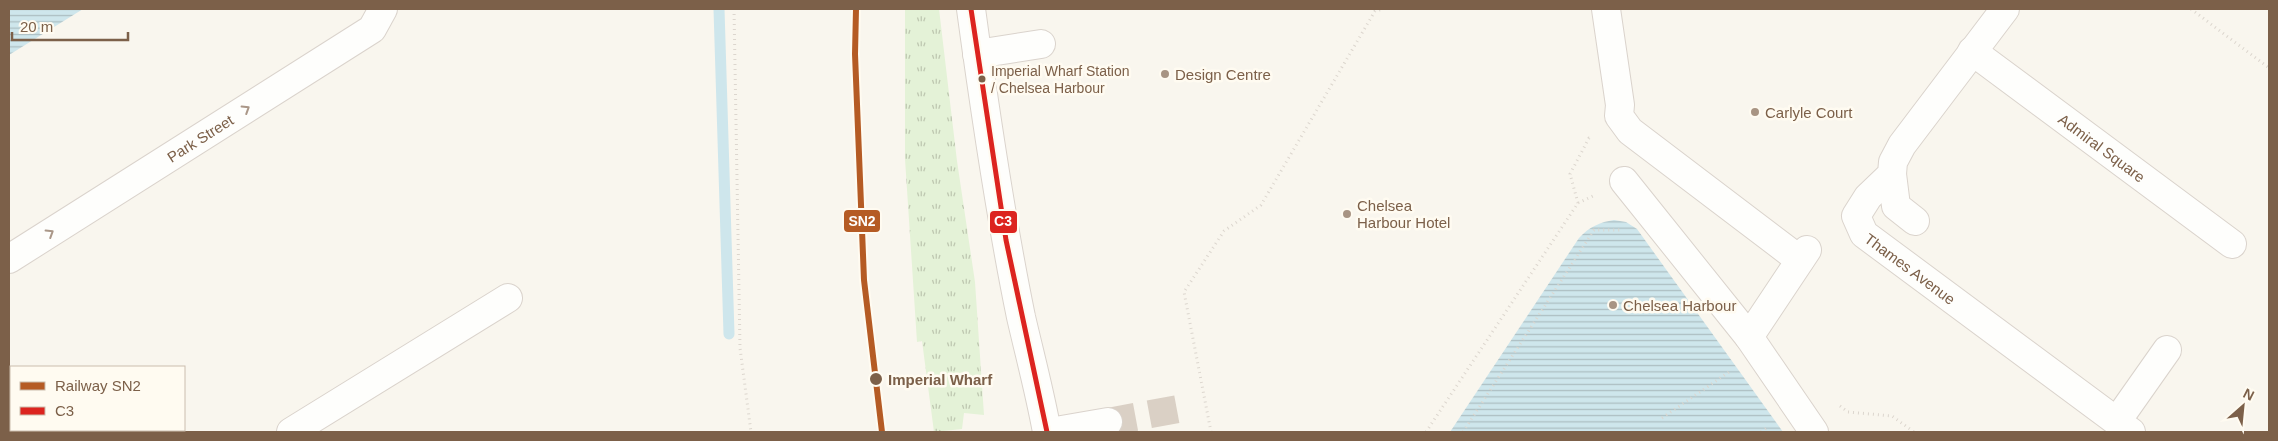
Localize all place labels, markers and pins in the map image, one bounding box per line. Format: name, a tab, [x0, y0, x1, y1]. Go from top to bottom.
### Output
place label: Imperial Wharf Station / Chelsea Harbour	[991, 63, 1130, 96]
place label: Design Centre	[1175, 66, 1271, 83]
marker: Design Centre	[1159, 68, 1171, 80]
marker: Imperial Wharf Station / Chelsea Harbour	[977, 74, 987, 84]
place label: Carlyle Court	[1765, 104, 1853, 121]
marker: Carlyle Court	[1749, 106, 1761, 118]
place label: Chelsea Harbour Hotel	[1357, 197, 1450, 231]
marker: Chelsea Harbour Hotel	[1341, 208, 1353, 220]
place label: Chelsea Harbour	[1623, 297, 1736, 314]
marker: Chelsea Harbour	[1607, 299, 1619, 311]
marker: Imperial Wharf	[868, 371, 884, 387]
place label: Imperial Wharf	[888, 371, 993, 388]

